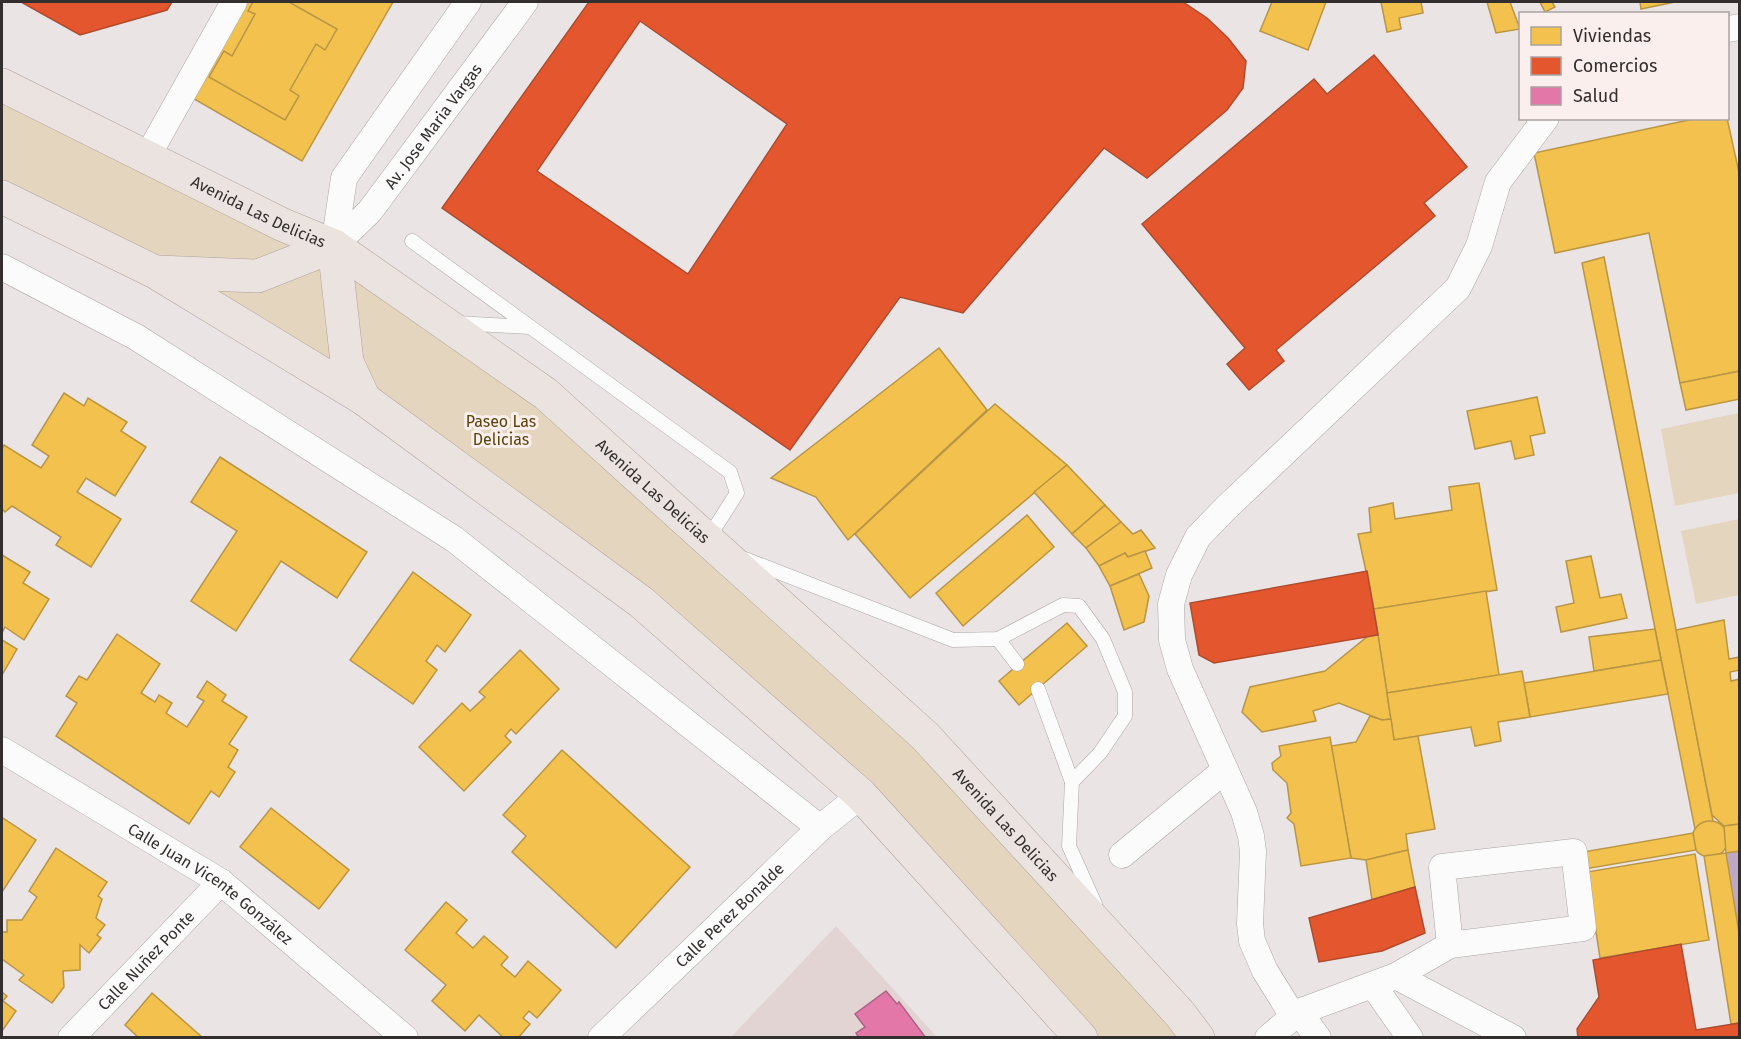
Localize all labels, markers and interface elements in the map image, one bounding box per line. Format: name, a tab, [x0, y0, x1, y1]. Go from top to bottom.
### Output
legend	[1519, 12, 1729, 120]
text: Viviendas	[1573, 25, 1651, 47]
text: Comercios	[1573, 55, 1657, 77]
street label: Av. Jose Maria Vargas	[380, 60, 486, 192]
text: Salud	[1573, 85, 1619, 107]
street label: Avenida Las Delicias	[188, 171, 329, 251]
park label: Paseo Las Delicias	[466, 412, 536, 449]
street label: Avenida Las Delicias	[592, 435, 714, 547]
street label: Avenida Las Delicias	[949, 764, 1063, 885]
street label: Calle Juan Vicente González	[125, 819, 297, 948]
street label: Calle Perez Bonalde	[671, 859, 788, 971]
street label: Calle Nuñez Ponte	[94, 906, 198, 1014]

